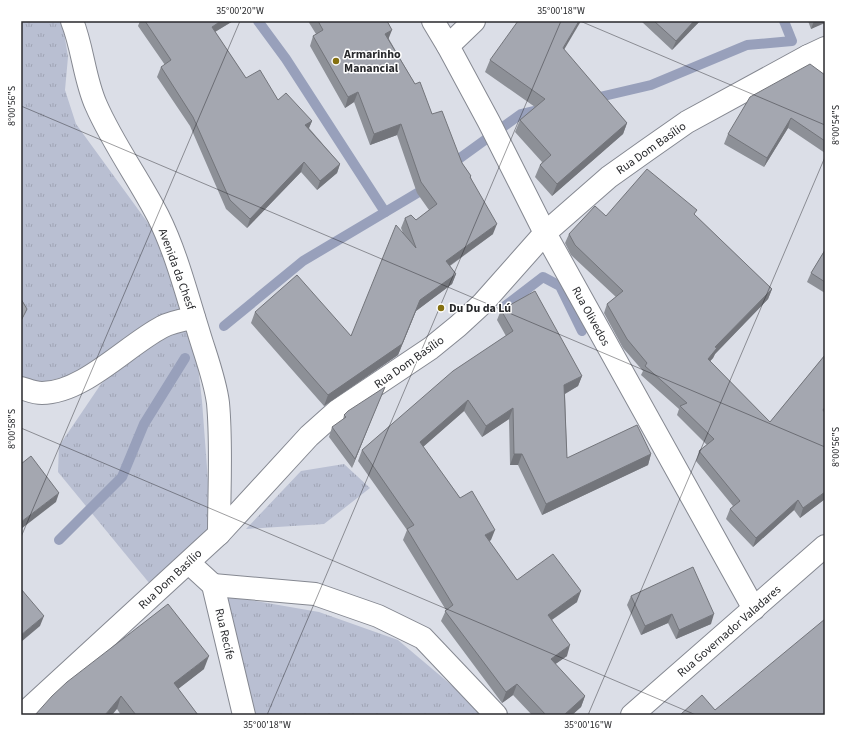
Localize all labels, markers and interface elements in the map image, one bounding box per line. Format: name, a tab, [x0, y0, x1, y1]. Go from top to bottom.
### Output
text: 35°00'20"W	[216, 4, 264, 18]
text: 35°00'18"W	[537, 4, 585, 18]
place label: Armarinho Manancial	[343, 46, 401, 77]
marker: Armarinho Manancial	[331, 56, 341, 66]
text: 8°00'56"S	[5, 86, 19, 126]
text: 8°00'54"S	[829, 105, 843, 145]
street label: Rua Dom Basílio	[613, 118, 690, 179]
street label: Avenida da Chesf	[154, 226, 199, 313]
street label: Rua Olivedos	[567, 283, 614, 349]
place label: Du Du da Lú	[449, 300, 511, 317]
marker: Du Du da Lú	[436, 303, 446, 313]
street label: Rua Dom Basílio	[371, 332, 448, 393]
text: 8°00'58"S	[5, 409, 19, 449]
text: 8°00'56"S	[829, 427, 843, 467]
street label: Rua Dom Basílio	[135, 545, 206, 613]
street label: Rua Governador Valadares	[674, 581, 785, 681]
street label: Rua Recife	[210, 607, 239, 662]
text: 35°00'18"W	[243, 718, 291, 732]
text: 35°00'16"W	[564, 718, 612, 732]

